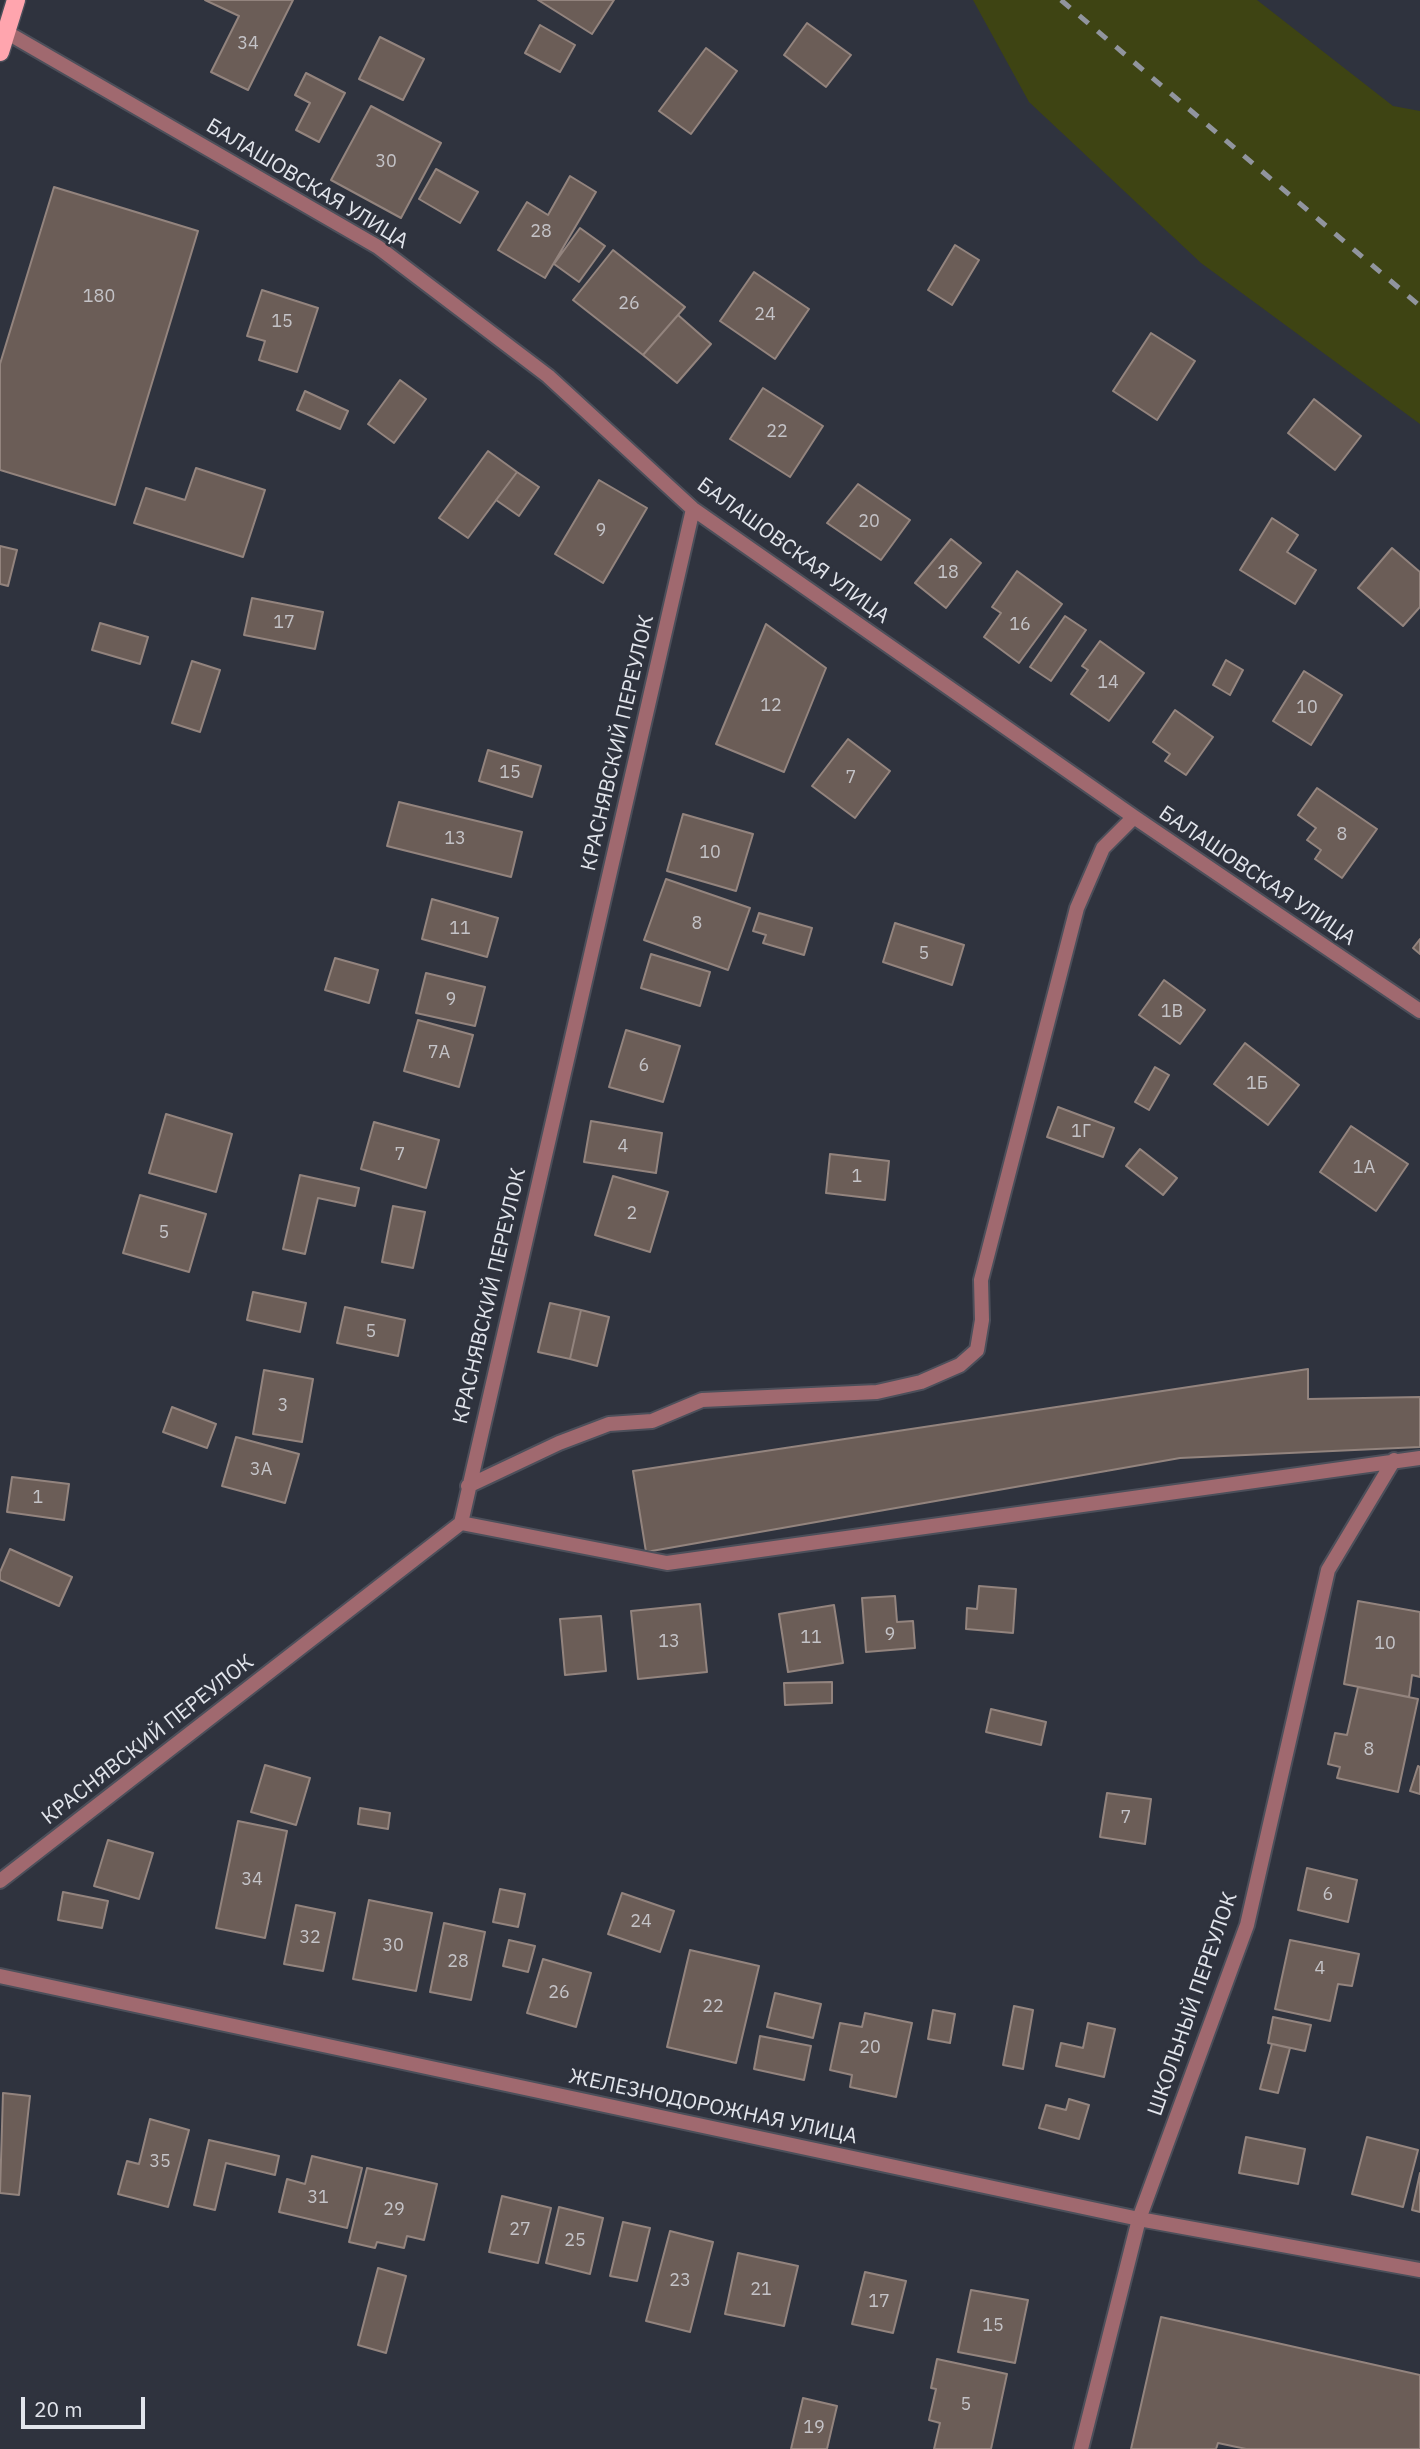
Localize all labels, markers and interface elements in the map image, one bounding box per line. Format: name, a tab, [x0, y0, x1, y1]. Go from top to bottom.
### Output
house number: 34	[237, 33, 259, 55]
street label: БАЛАШОВСКАЯ УЛИЦА	[201, 114, 413, 254]
house number: 30	[375, 151, 397, 173]
house number: 28	[530, 221, 552, 243]
house number: 180	[83, 286, 115, 308]
house number: 26	[618, 293, 640, 315]
house number: 24	[754, 304, 776, 326]
house number: 15	[271, 311, 293, 333]
house number: 22	[766, 421, 788, 443]
street label: БАЛАШОВСКАЯ УЛИЦА	[692, 473, 894, 629]
house number: 20	[858, 511, 880, 533]
house number: 9	[596, 520, 606, 542]
house number: 18	[937, 562, 959, 584]
house number: 17	[273, 612, 295, 634]
street label: КРАСНЯВСКИЙ ПЕРЕУЛОК	[576, 613, 660, 873]
house number: 16	[1009, 614, 1031, 636]
house number: 14	[1097, 672, 1119, 694]
house number: 12	[760, 695, 782, 717]
house number: 10	[1296, 697, 1318, 719]
house number: 15	[499, 762, 521, 784]
house number: 7	[846, 767, 856, 789]
street label: БАЛАШОВСКАЯ УЛИЦА	[1154, 801, 1360, 951]
house number: 8	[1337, 824, 1347, 846]
house number: 13	[444, 828, 466, 850]
house number: 10	[699, 842, 721, 864]
house number: 8	[692, 913, 702, 935]
house number: 11	[449, 918, 471, 940]
house number: 5	[919, 943, 929, 965]
house number: 9	[446, 989, 456, 1011]
house number: 1В	[1161, 1001, 1183, 1023]
house number: 7А	[428, 1042, 450, 1064]
house number: 6	[639, 1055, 649, 1077]
house number: 1Б	[1246, 1073, 1268, 1095]
house number: 1Г	[1071, 1121, 1091, 1143]
house number: 4	[618, 1136, 628, 1158]
house number: 7	[395, 1144, 405, 1166]
house number: 1А	[1353, 1157, 1375, 1179]
street label: КРАСНЯВСКИЙ ПЕРЕУЛОК	[448, 1166, 532, 1426]
house number: 1	[852, 1166, 862, 1188]
house number: 2	[627, 1203, 637, 1225]
house number: 5	[159, 1222, 169, 1244]
house number: 5	[366, 1321, 376, 1343]
house number: 3	[278, 1395, 288, 1417]
house number: 3А	[250, 1459, 272, 1481]
house number: 1	[33, 1487, 43, 1509]
house number: 9	[885, 1624, 895, 1646]
house number: 11	[800, 1627, 822, 1649]
house number: 13	[658, 1631, 680, 1653]
house number: 10	[1374, 1633, 1396, 1655]
street label: КРАСНЯВСКИЙ ПЕРЕУЛОК	[37, 1649, 259, 1831]
house number: 8	[1364, 1739, 1374, 1761]
house number: 7	[1121, 1807, 1131, 1829]
house number: 34	[241, 1869, 263, 1891]
house number: 6	[1323, 1884, 1333, 1906]
street label: ШКОЛЬНЫЙ ПЕРЕУЛОК	[1143, 1889, 1243, 2119]
house number: 24	[630, 1911, 652, 1933]
house number: 32	[299, 1927, 321, 1949]
house number: 30	[382, 1935, 404, 1957]
house number: 28	[447, 1951, 469, 1973]
house number: 4	[1315, 1958, 1325, 1980]
house number: 26	[548, 1982, 570, 2004]
house number: 22	[702, 1996, 724, 2018]
house number: 20	[859, 2037, 881, 2059]
street label: ЖЕЛЕЗНОДОРОЖНАЯ УЛИЦА	[566, 2064, 860, 2150]
house number: 35	[149, 2151, 171, 2173]
house number: 31	[307, 2187, 329, 2209]
house number: 29	[383, 2199, 405, 2221]
house number: 27	[509, 2219, 531, 2241]
house number: 25	[564, 2230, 586, 2252]
house number: 23	[669, 2270, 691, 2292]
house number: 21	[750, 2279, 772, 2301]
house number: 17	[868, 2291, 890, 2313]
house number: 15	[982, 2315, 1004, 2337]
scale bar	[24, 2382, 149, 2426]
house number: 5	[961, 2394, 971, 2416]
text: 20 m	[34, 2395, 83, 2423]
house number: 19	[803, 2417, 825, 2439]

